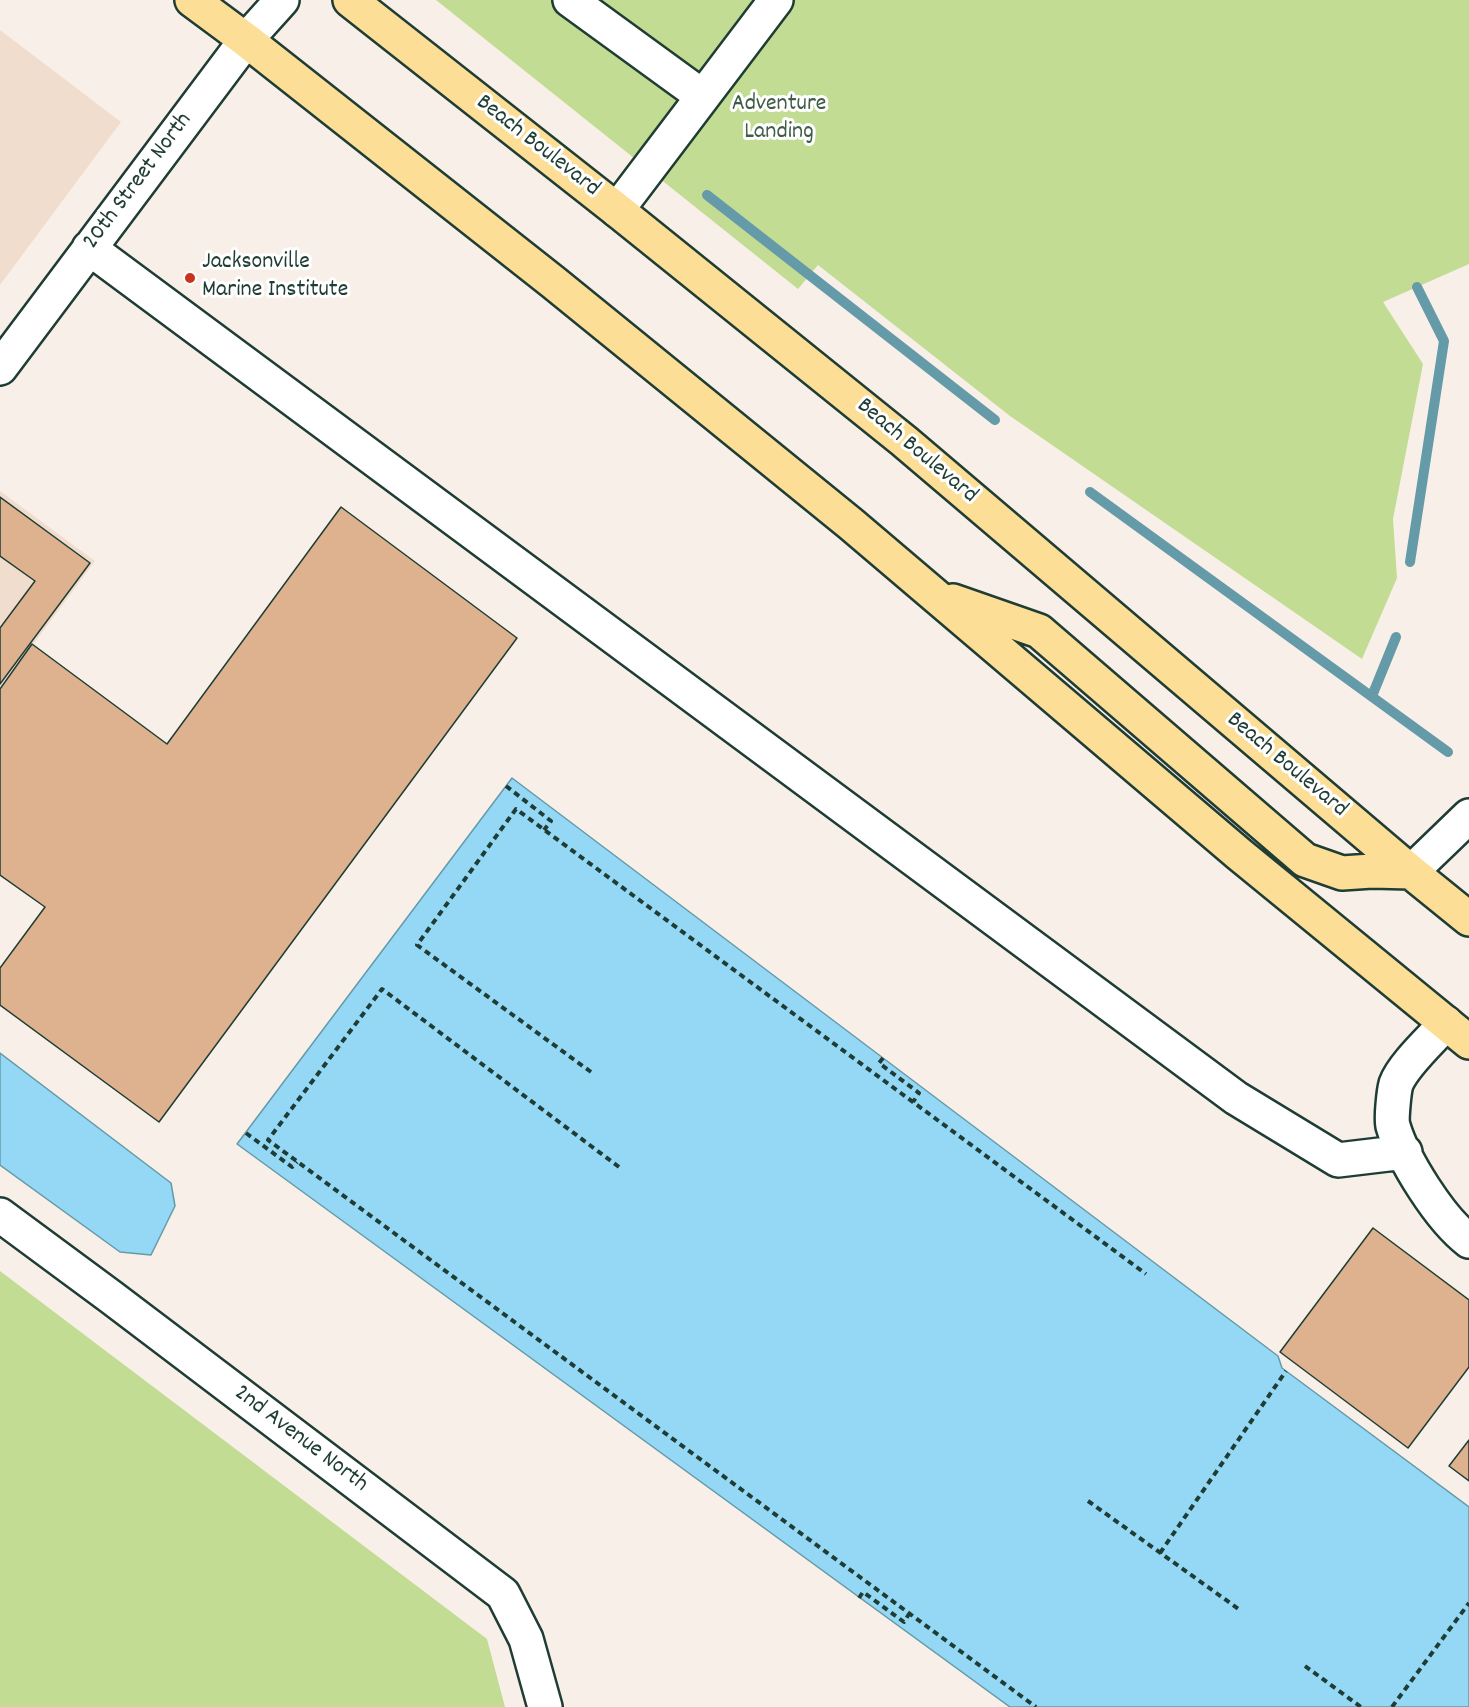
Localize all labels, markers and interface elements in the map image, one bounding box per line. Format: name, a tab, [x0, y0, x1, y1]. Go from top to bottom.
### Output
street label: Beach Boulevard	[469, 90, 605, 204]
park label: Adventure Landing	[732, 92, 826, 148]
street label: 20th Street North	[78, 108, 200, 256]
place label: Jacksonville Marine Institute	[202, 250, 348, 306]
marker: Jacksonville Marine Institute	[183, 271, 197, 285]
street label: Beach Boulevard	[850, 393, 982, 511]
street label: Beach Boulevard	[1220, 707, 1352, 825]
street label: 2nd Avenue North	[227, 1380, 373, 1500]

